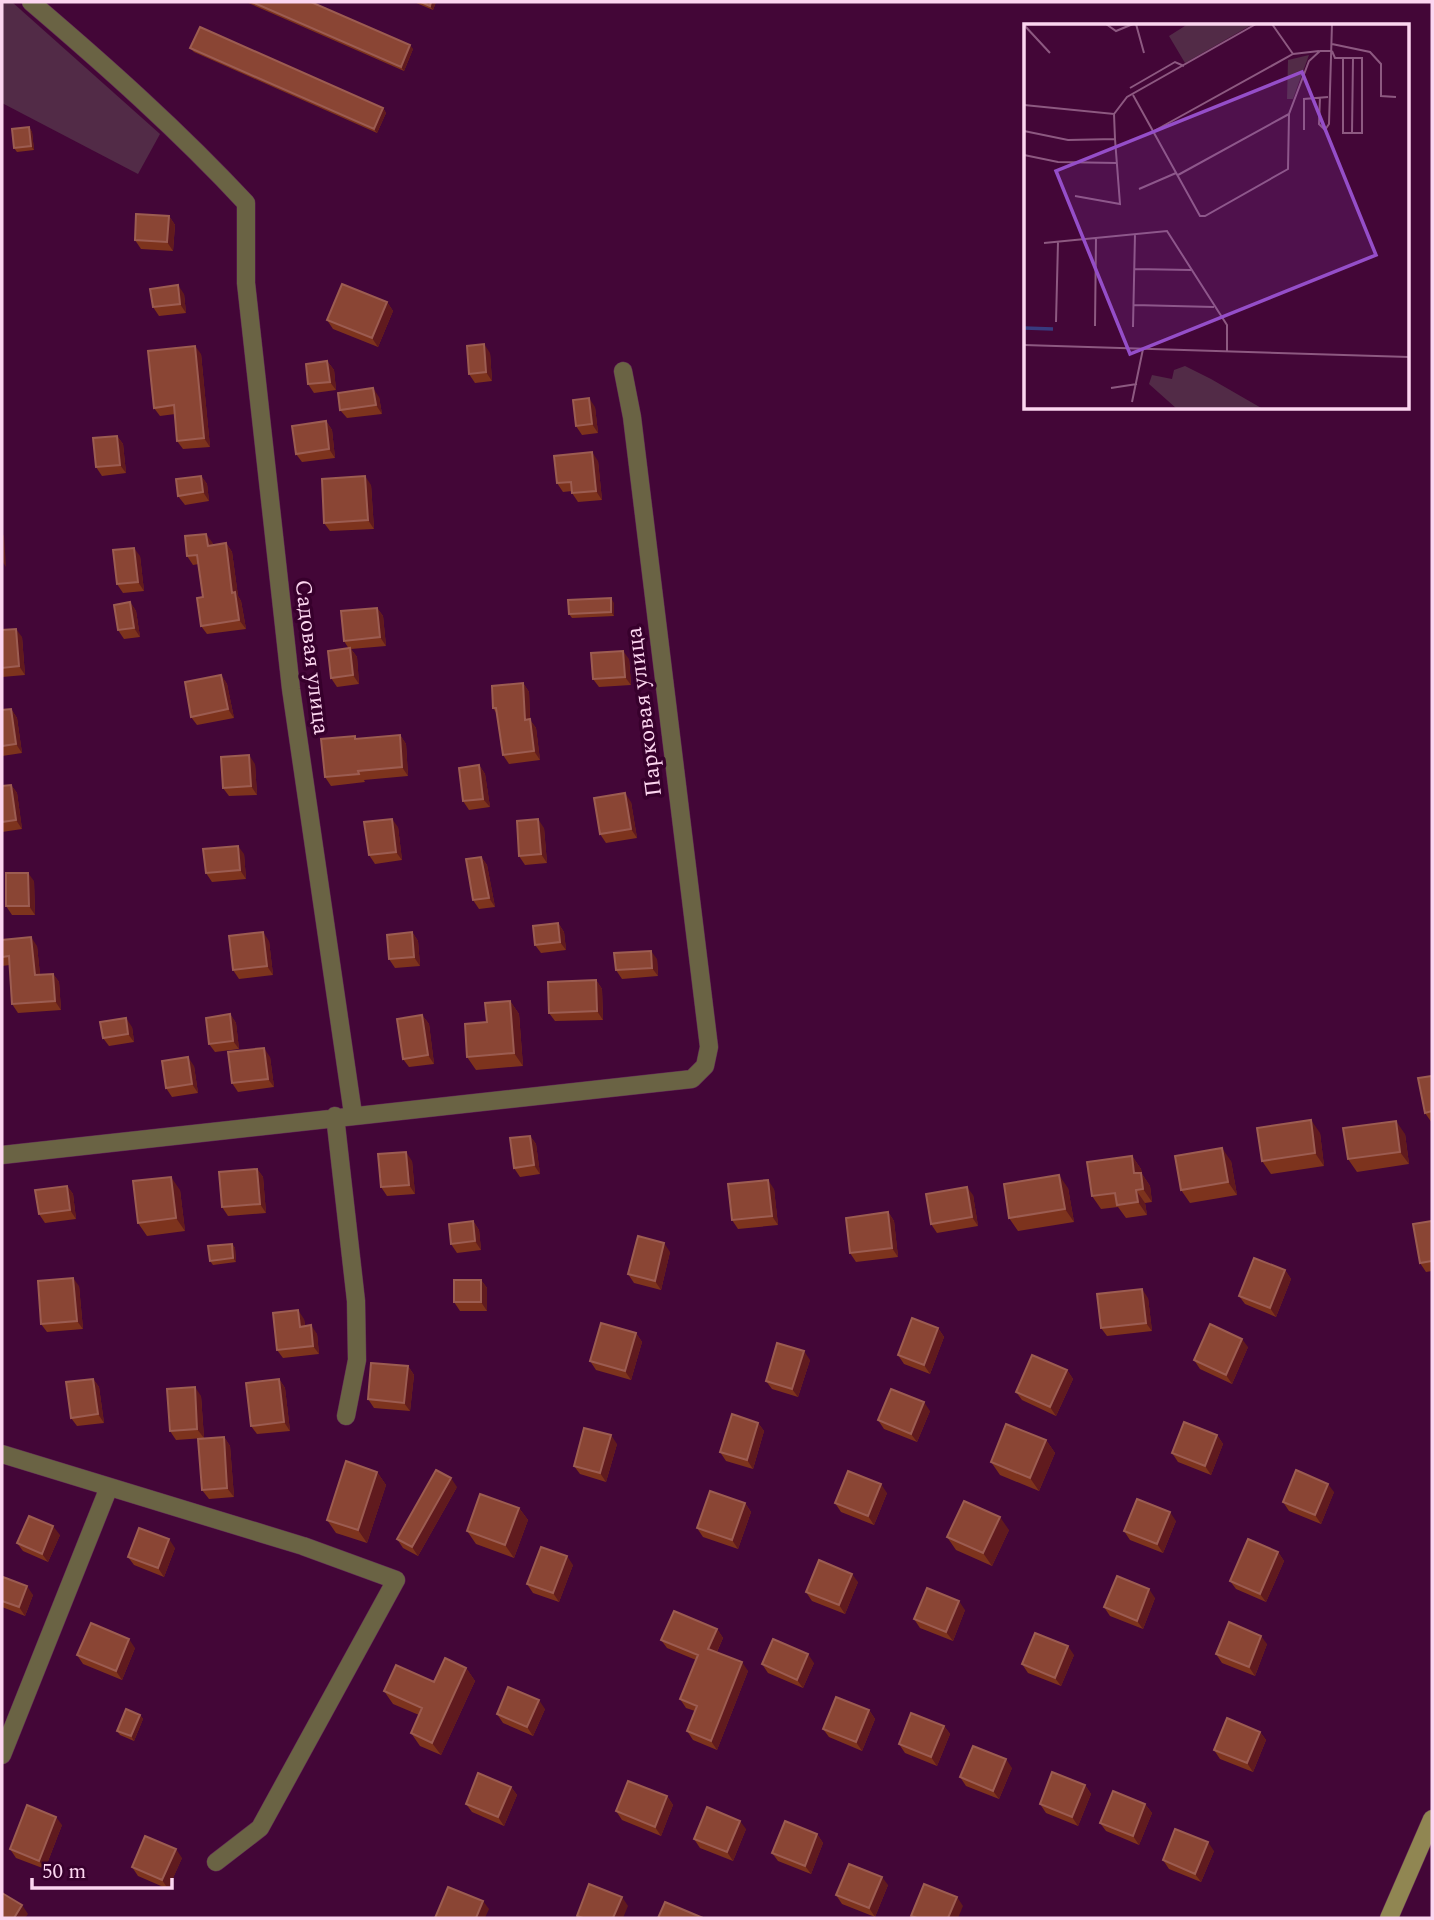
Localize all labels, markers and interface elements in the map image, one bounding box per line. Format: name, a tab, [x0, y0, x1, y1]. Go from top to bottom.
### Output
inset map	[1024, 24, 1410, 410]
street label: Садовая улица	[285, 578, 338, 737]
street label: Парковая улица	[617, 625, 672, 799]
scale bar	[32, 1846, 172, 1890]
text: 50 m	[42, 1856, 86, 1888]

